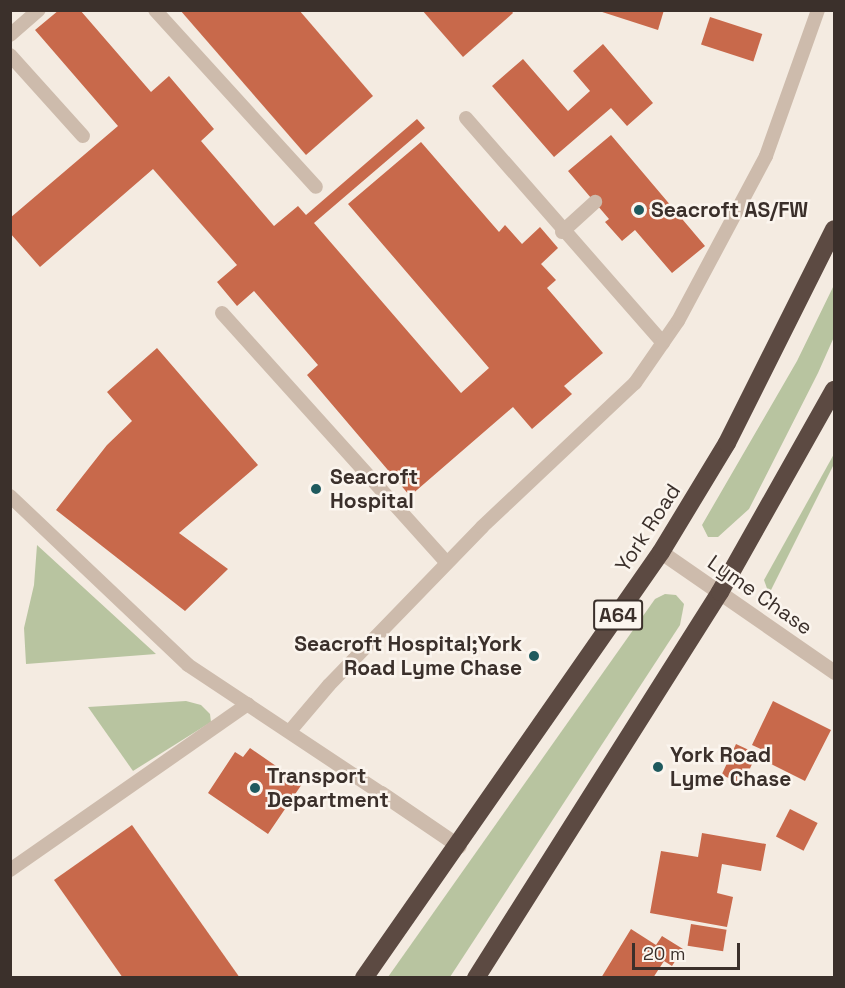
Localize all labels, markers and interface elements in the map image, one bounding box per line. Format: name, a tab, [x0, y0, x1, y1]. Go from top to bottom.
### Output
place label: Seacroft AS/FW	[651, 197, 808, 223]
marker: Seacroft AS/FW	[632, 203, 646, 217]
place label: Seacroft Hospital	[330, 464, 418, 514]
street label: York Road	[610, 479, 686, 577]
marker: Seacroft Hospital	[307, 480, 325, 498]
street label: Lyme Chase	[703, 550, 817, 640]
road number: A64	[592, 598, 644, 632]
place label: Seacroft Hospital;York Road Lyme Chase	[294, 631, 522, 681]
marker: Seacroft Hospital;York Road Lyme Chase	[527, 649, 541, 663]
place label: York Road Lyme Chase	[670, 742, 791, 792]
marker: York Road Lyme Chase	[651, 760, 665, 774]
place label: Transport Department	[267, 763, 389, 813]
marker: Transport Department	[248, 781, 262, 795]
scale bar	[635, 931, 743, 969]
text: 20 m	[643, 942, 686, 965]

